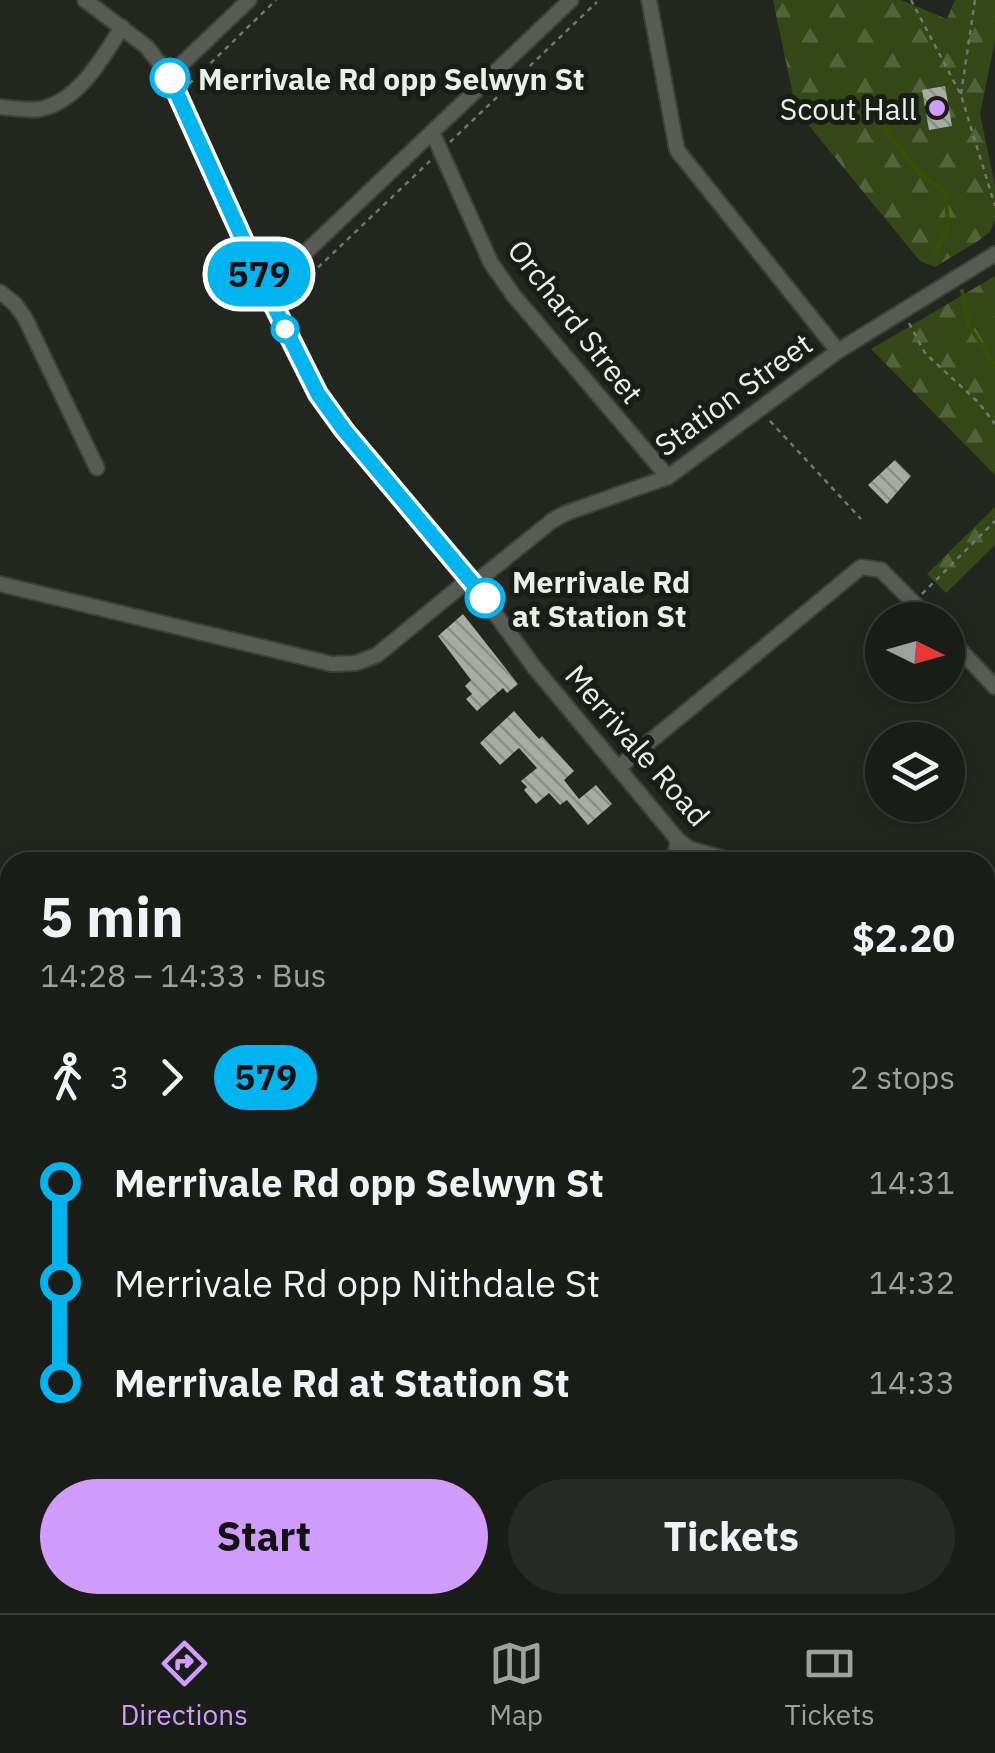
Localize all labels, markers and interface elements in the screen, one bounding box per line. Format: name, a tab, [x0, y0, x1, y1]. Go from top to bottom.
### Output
marker: Merrivale Rd opp Selwyn St	[151, 59, 189, 97]
place label: Merrivale Rd opp Selwyn St	[198, 59, 585, 98]
place label: Scout Hall	[780, 89, 917, 128]
marker: Scout Hall	[926, 97, 948, 119]
street label: Orchard Street	[500, 231, 652, 411]
line badge: 579	[202, 242, 316, 306]
text: 579	[227, 251, 291, 297]
unlabelled marker	[272, 316, 298, 342]
street label: Station Street	[647, 324, 819, 464]
place label: Merrivale Rd at Station St	[512, 562, 690, 635]
marker: Merrivale Rd at Station St	[466, 579, 504, 617]
north arrow	[865, 602, 965, 702]
map controls	[865, 602, 965, 822]
street label: Merrivale Road	[557, 656, 719, 834]
button: layers	[865, 722, 965, 822]
text: 5 min	[40, 881, 184, 952]
text: $2.20	[852, 913, 955, 962]
text: 14:28 – 14:33 · Bus	[40, 954, 326, 996]
icon: walk	[40, 1050, 95, 1105]
icon: forward	[144, 1050, 199, 1105]
text: 579	[234, 1054, 297, 1100]
text: 3	[110, 1056, 129, 1098]
text: 2 stops	[850, 1056, 955, 1098]
text: Merrivale Rd opp Selwyn St	[114, 1158, 604, 1207]
text: 14:31	[869, 1161, 955, 1203]
text: Merrivale Rd opp Nithdale St	[114, 1258, 600, 1307]
text: 14:32	[869, 1261, 955, 1303]
text: Merrivale Rd at Station St	[114, 1358, 570, 1407]
text: 14:33	[869, 1361, 955, 1403]
button: Start	[40, 1479, 488, 1594]
button: Tickets	[508, 1479, 955, 1594]
tab: Directions	[120, 1636, 248, 1733]
tab: Map	[489, 1636, 544, 1733]
tab: Tickets	[784, 1636, 875, 1733]

